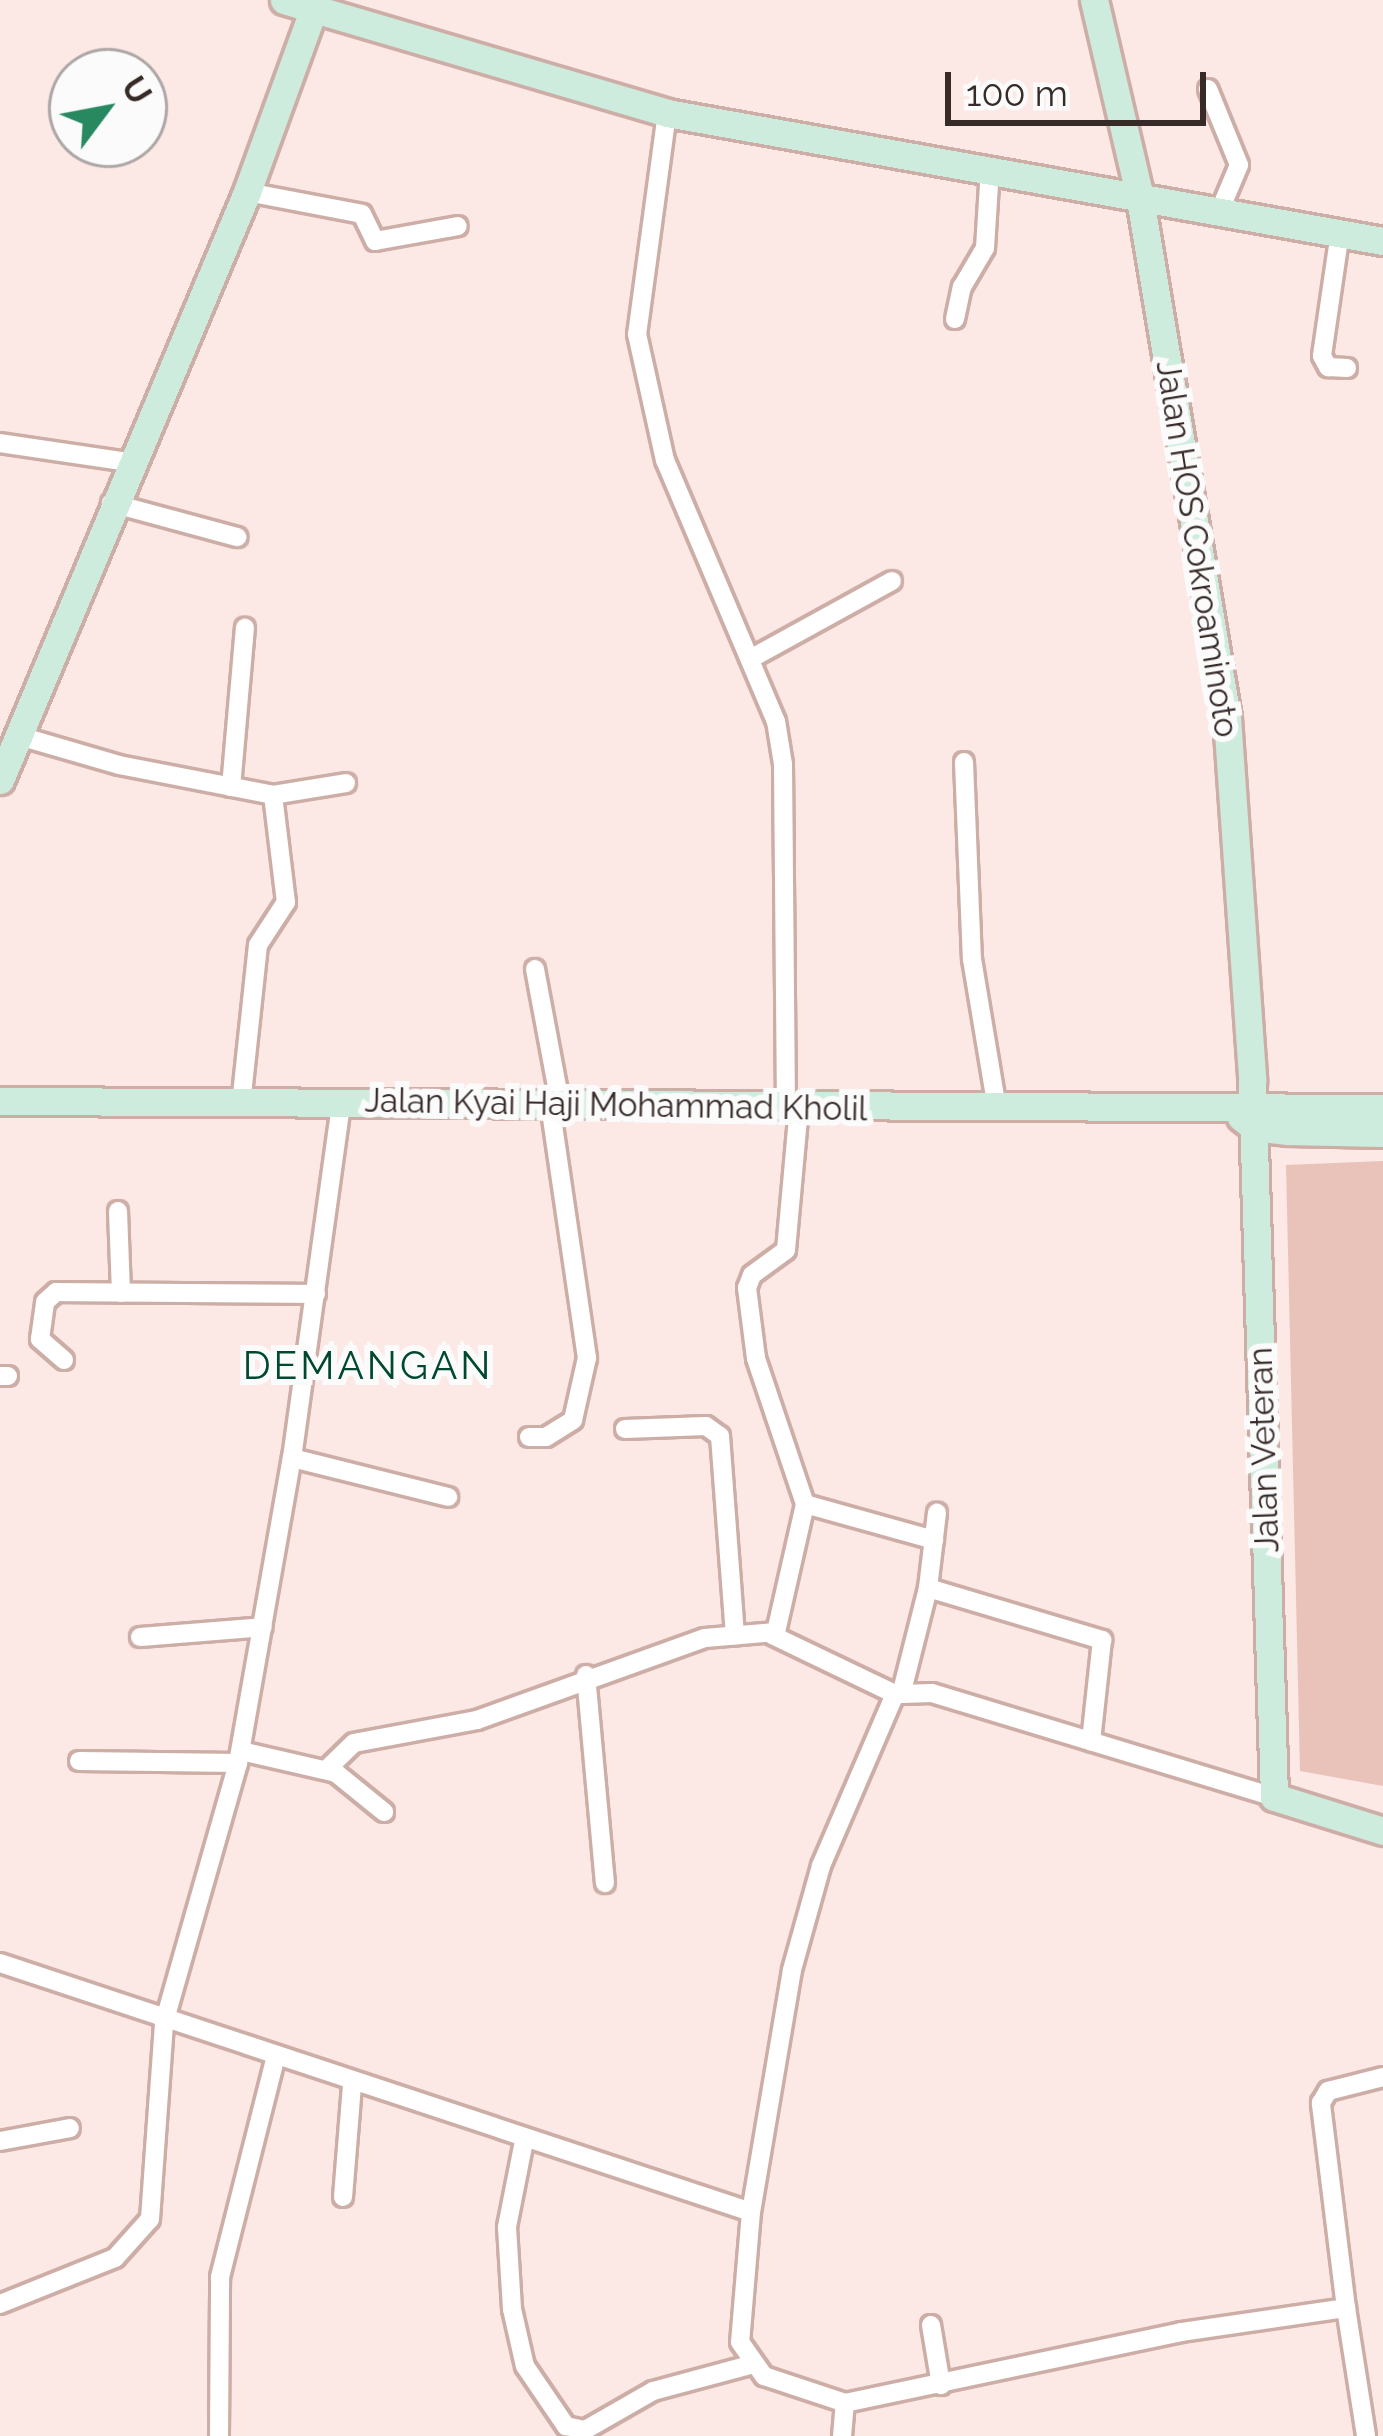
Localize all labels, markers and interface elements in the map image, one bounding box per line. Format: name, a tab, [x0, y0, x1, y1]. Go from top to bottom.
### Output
north arrow	[48, 48, 168, 168]
scale bar	[951, 48, 1212, 122]
text: U	[113, 69, 160, 111]
text: 100 m	[966, 72, 1068, 114]
street label: Jalan HOS Cokroaminoto	[1148, 358, 1246, 740]
street label: Jalan Kyai Haji Mohammad Kholil	[364, 1081, 868, 1129]
district label: DEMANGAN	[243, 1342, 493, 1388]
street label: Jalan Veteran	[1241, 1346, 1287, 1554]

